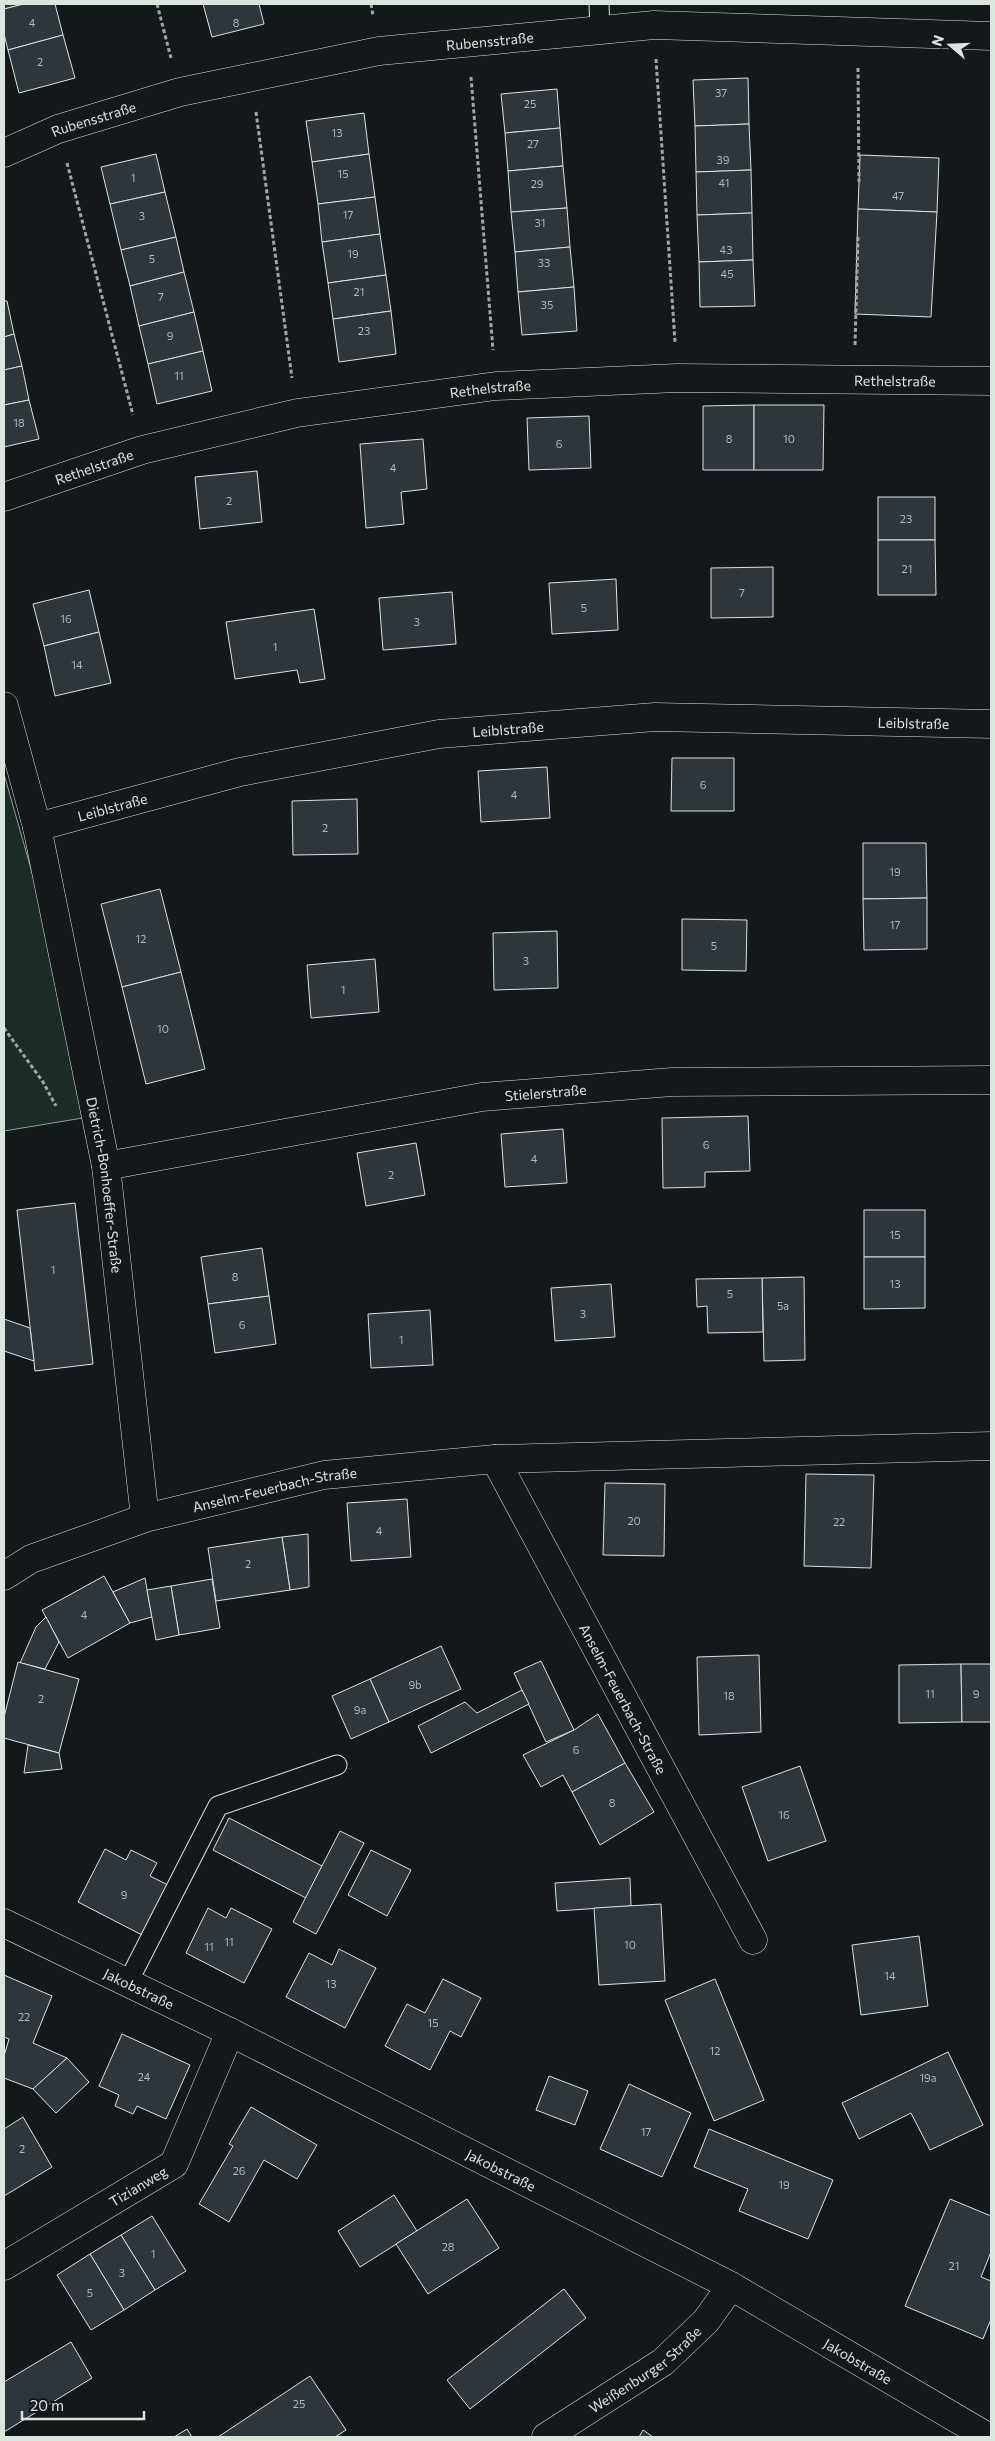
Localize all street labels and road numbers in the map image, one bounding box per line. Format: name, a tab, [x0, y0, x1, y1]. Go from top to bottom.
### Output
street label: Rubensstraße	[445, 28, 534, 53]
street label: Rubensstraße	[48, 97, 138, 140]
street label: Rethelstraße	[854, 371, 936, 389]
street label: Rethelstraße	[448, 376, 531, 401]
street label: Rethelstraße	[53, 445, 135, 488]
street label: Leiblstraße	[877, 713, 949, 732]
street label: Leiblstraße	[472, 717, 544, 740]
street label: Leiblstraße	[76, 789, 149, 824]
street label: Stielerstraße	[504, 1080, 587, 1104]
street label: Dietrich-Bonhoeffer-Straße	[84, 1095, 126, 1274]
street label: Anselm-Feuerbach-Straße	[191, 1463, 358, 1515]
street label: Anselm-Feuerbach-Straße	[576, 1621, 671, 1777]
street label: Jakobstraße	[101, 1964, 177, 2012]
street label: Jakobstraße	[463, 2145, 539, 2194]
street label: Tizianweg	[106, 2162, 170, 2210]
street label: Weißenburger Straße	[585, 2322, 704, 2416]
street label: Jakobstraße	[821, 2334, 895, 2387]

